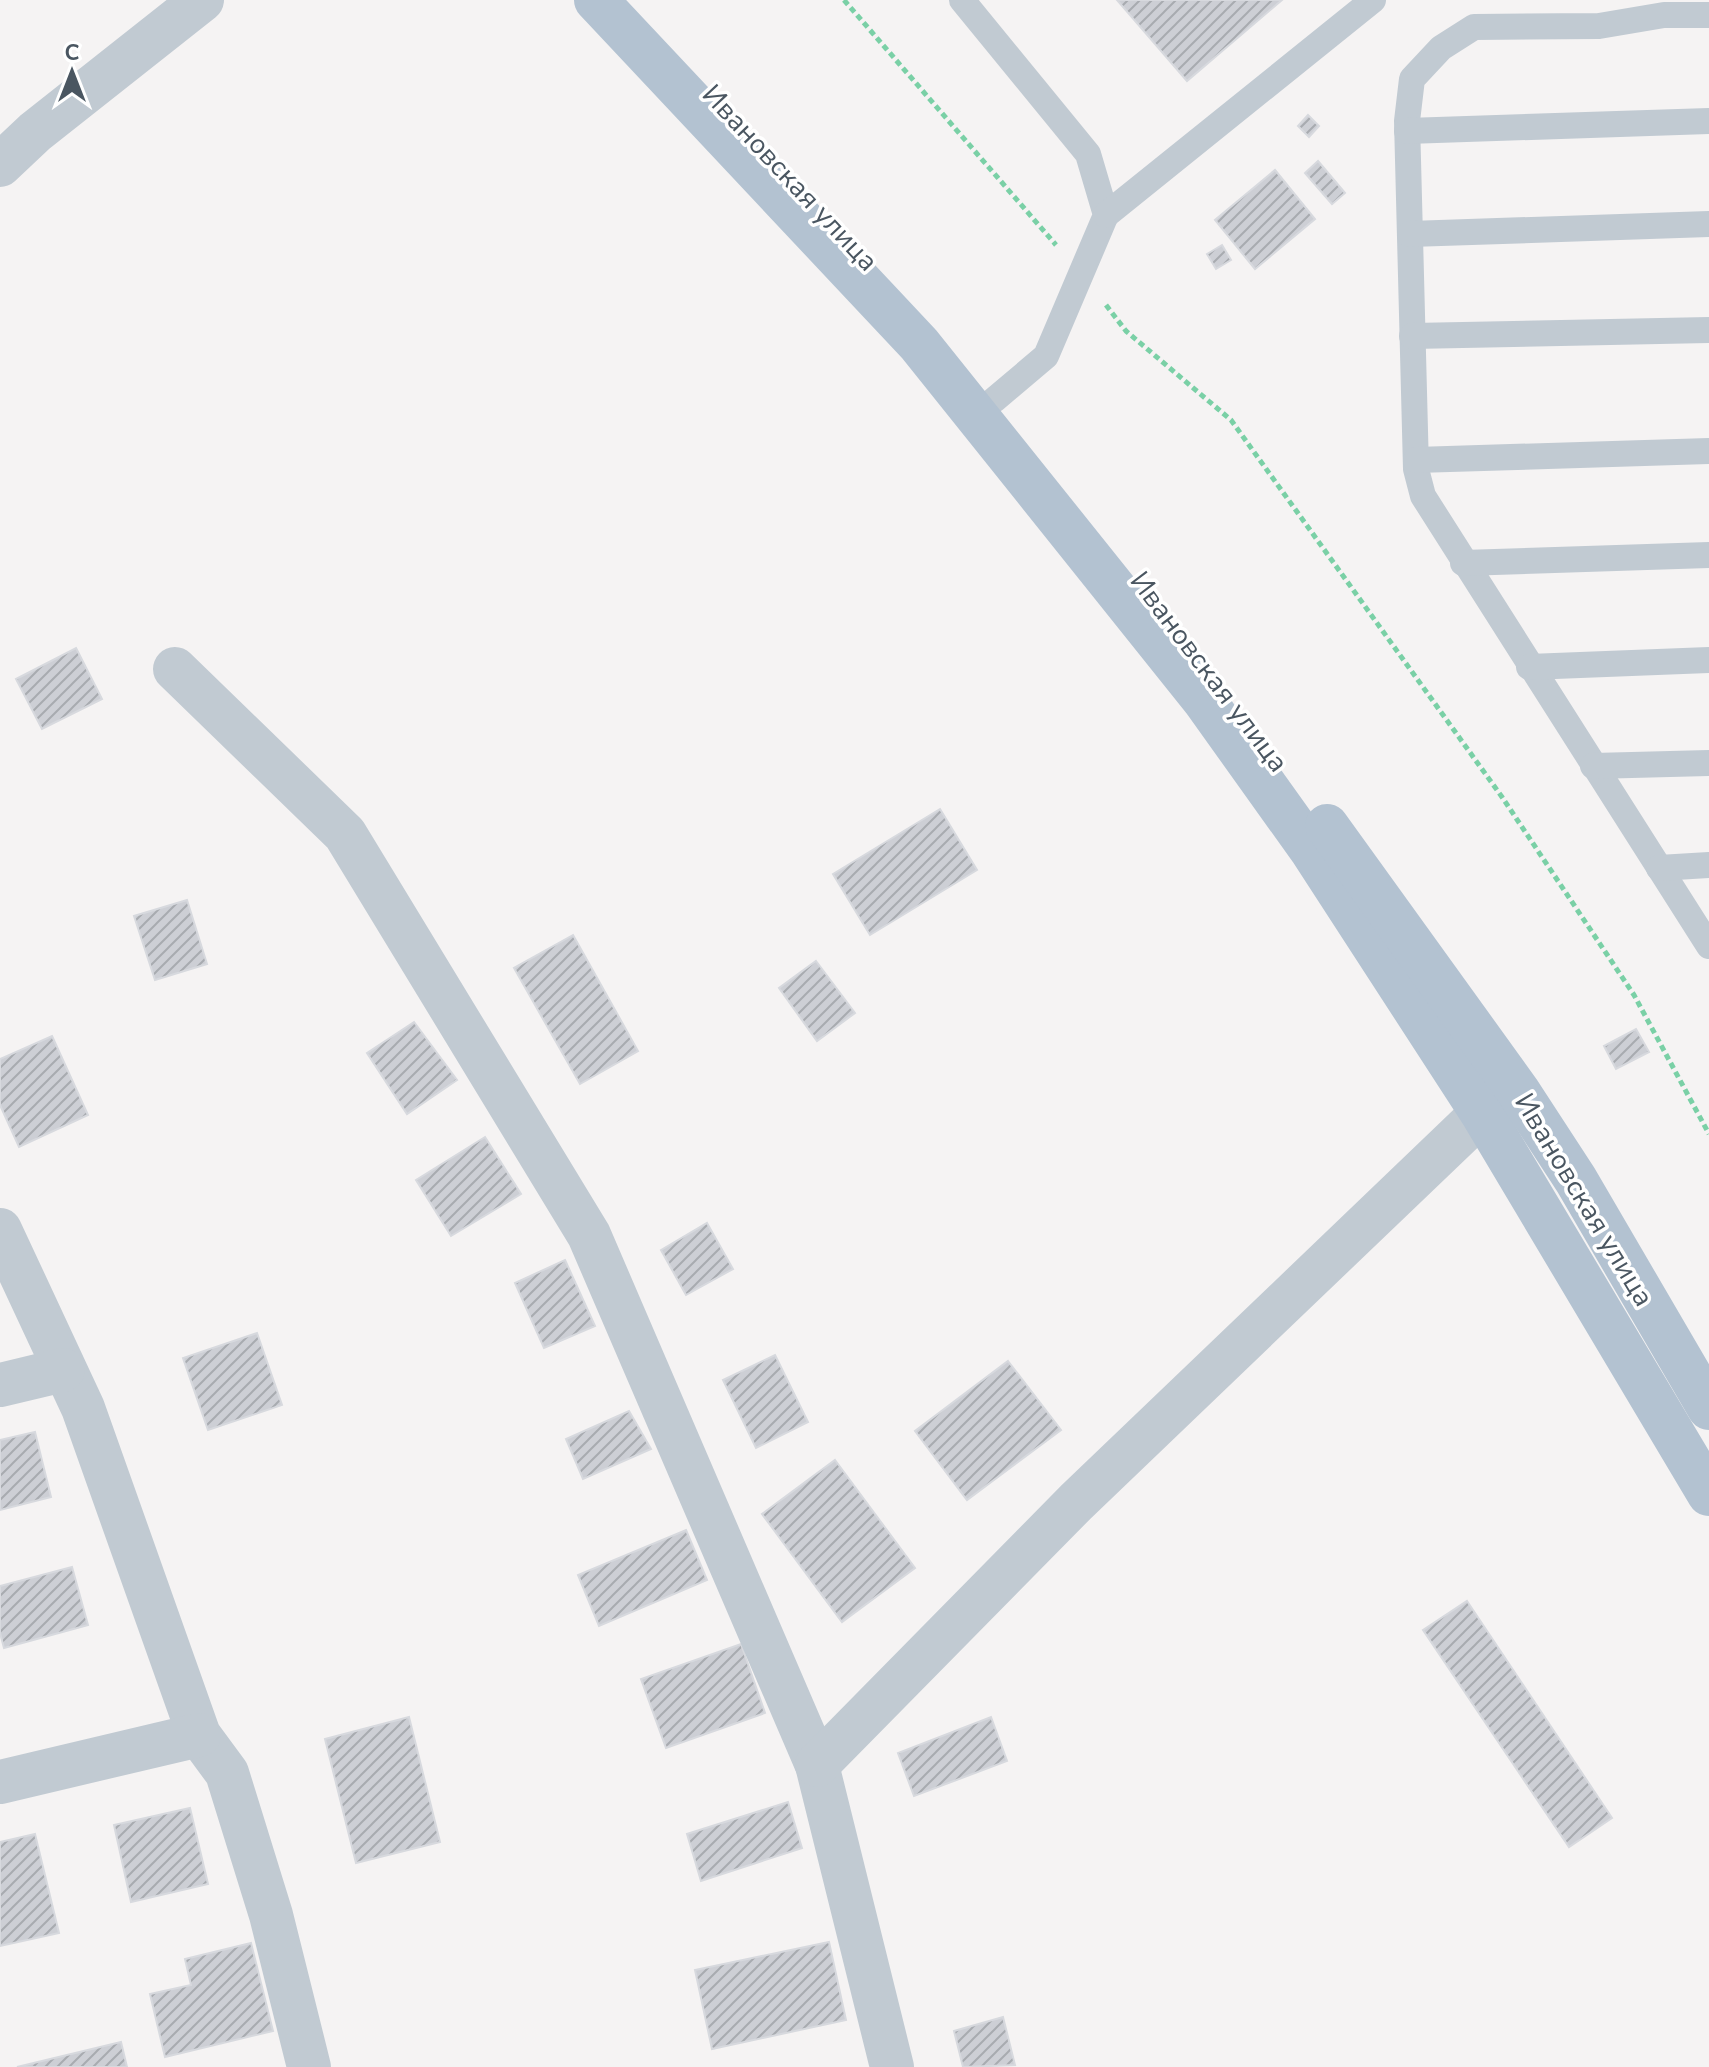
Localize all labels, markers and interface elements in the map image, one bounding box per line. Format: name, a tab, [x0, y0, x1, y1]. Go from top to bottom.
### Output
north arrow	[32, 32, 112, 112]
text: С	[65, 38, 80, 68]
street label: Ивановская улица	[694, 76, 886, 280]
street label: Ивановская улица	[1121, 564, 1297, 780]
street label: Ивановская улица	[1505, 1086, 1663, 1314]

